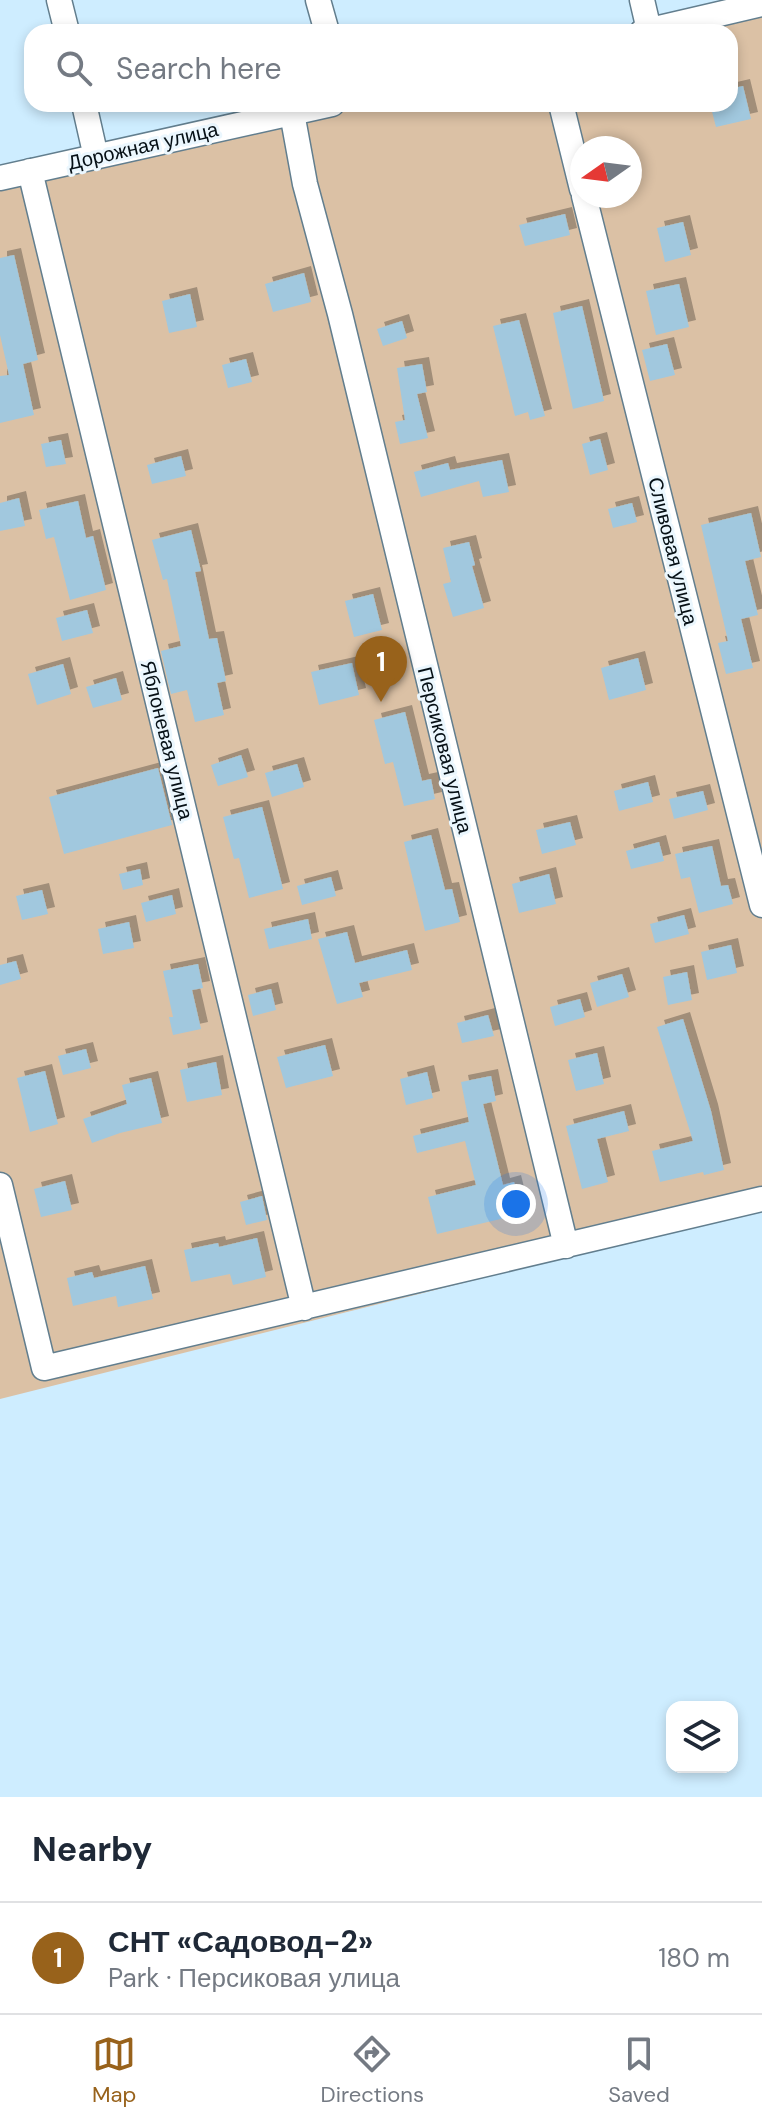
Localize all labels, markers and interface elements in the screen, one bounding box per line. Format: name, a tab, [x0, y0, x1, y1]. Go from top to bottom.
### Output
search box	[24, 24, 738, 112]
icon: search	[52, 46, 96, 90]
text: Search here	[116, 49, 282, 88]
street label: Дорожная улица	[65, 116, 222, 176]
north arrow	[570, 136, 642, 208]
street label: Сливовая улица	[642, 474, 704, 628]
pin: 1	[355, 636, 407, 702]
street label: Яблоневая улица	[135, 658, 200, 823]
street label: Персиковая улица	[412, 664, 478, 837]
your location	[496, 1184, 536, 1224]
map controls	[666, 1701, 738, 1773]
button: layers	[666, 1701, 738, 1773]
text: Nearby	[32, 1827, 152, 1872]
text: СНТ «Садовод-2»	[108, 1922, 373, 1961]
text: 1	[53, 1941, 63, 1975]
text: 180 m	[658, 1941, 730, 1975]
text: Park · Персиковая улица	[108, 1961, 400, 1995]
tab: Map	[92, 2032, 136, 2109]
tab: Directions	[321, 2032, 424, 2109]
tab: Saved	[608, 2032, 670, 2109]

